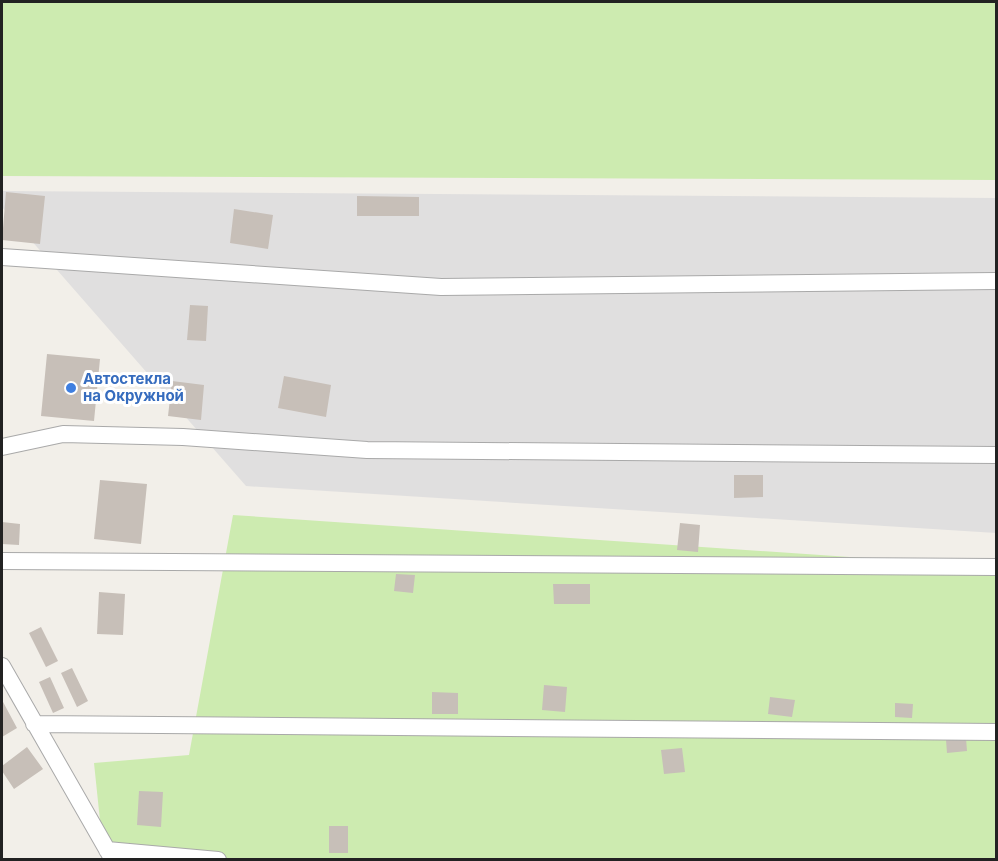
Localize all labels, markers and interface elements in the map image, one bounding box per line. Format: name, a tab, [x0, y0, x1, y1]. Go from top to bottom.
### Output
place label: Автостекла на Окружной	[83, 369, 184, 405]
marker: Автостекла на Окружной	[64, 381, 78, 395]

